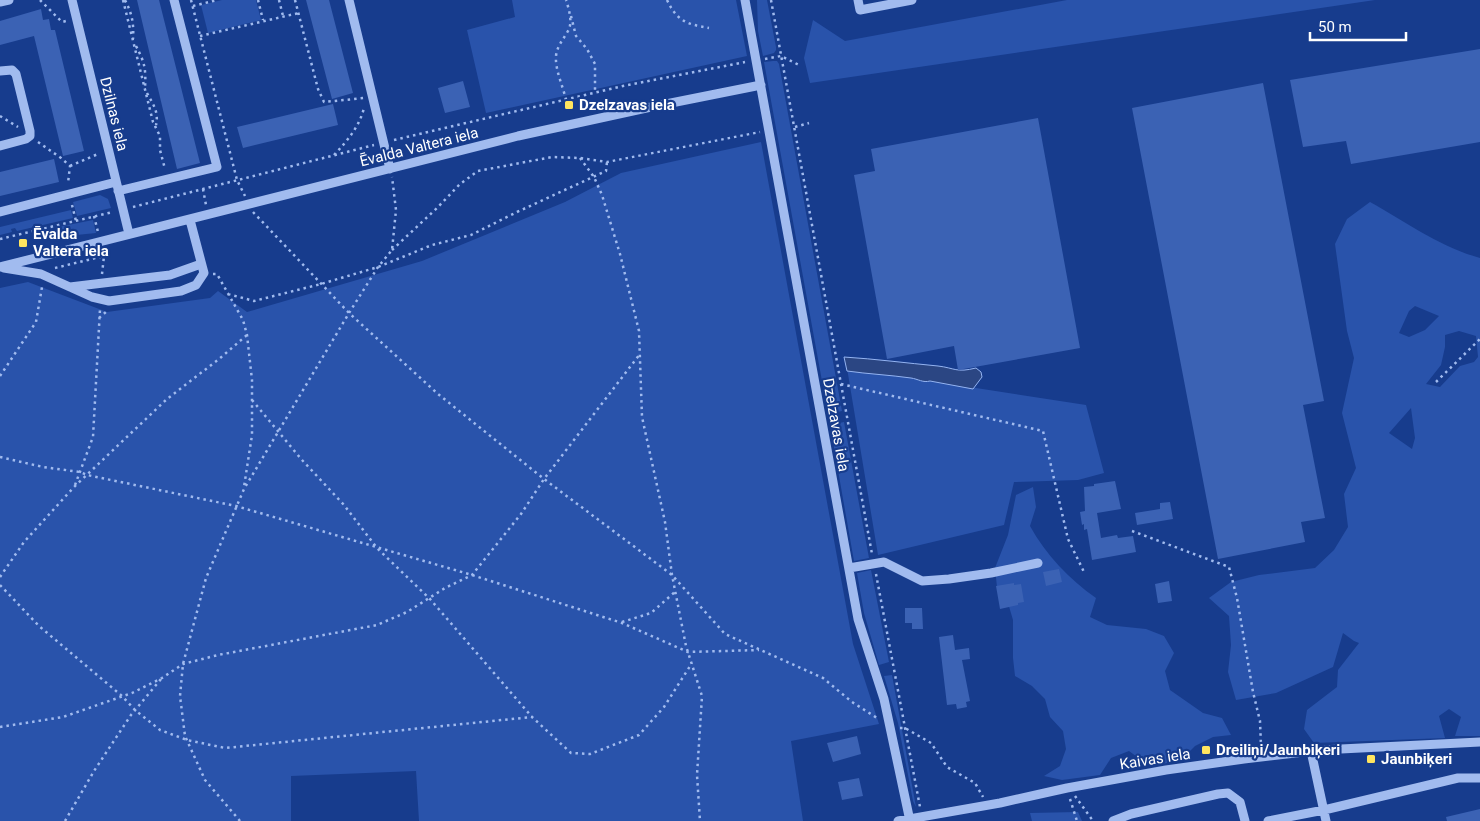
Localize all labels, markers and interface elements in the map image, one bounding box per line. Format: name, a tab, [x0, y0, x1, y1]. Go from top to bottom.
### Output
scale bar	[1310, 10, 1406, 42]
text: 50 m	[1318, 18, 1352, 36]
street label: Dzilnas iela	[96, 75, 132, 153]
place label: Dzelzavas iela	[579, 96, 675, 114]
marker: Dzelzavas iela	[563, 99, 575, 111]
street label: Ēvalda Valtera iela	[358, 124, 480, 170]
place label: Ēvalda Valtera iela	[33, 225, 109, 260]
marker: Ēvalda Valtera iela	[17, 237, 29, 249]
street label: Dzelzavas iela	[819, 377, 853, 473]
place label: Dreiliņi/Jaunbiķeri	[1216, 741, 1340, 759]
marker: Dreiliņi/Jaunbiķeri	[1200, 744, 1212, 756]
street label: Kaivas iela	[1118, 745, 1192, 773]
place label: Jaunbiķeri	[1381, 750, 1452, 768]
marker: Jaunbiķeri	[1365, 753, 1377, 765]

